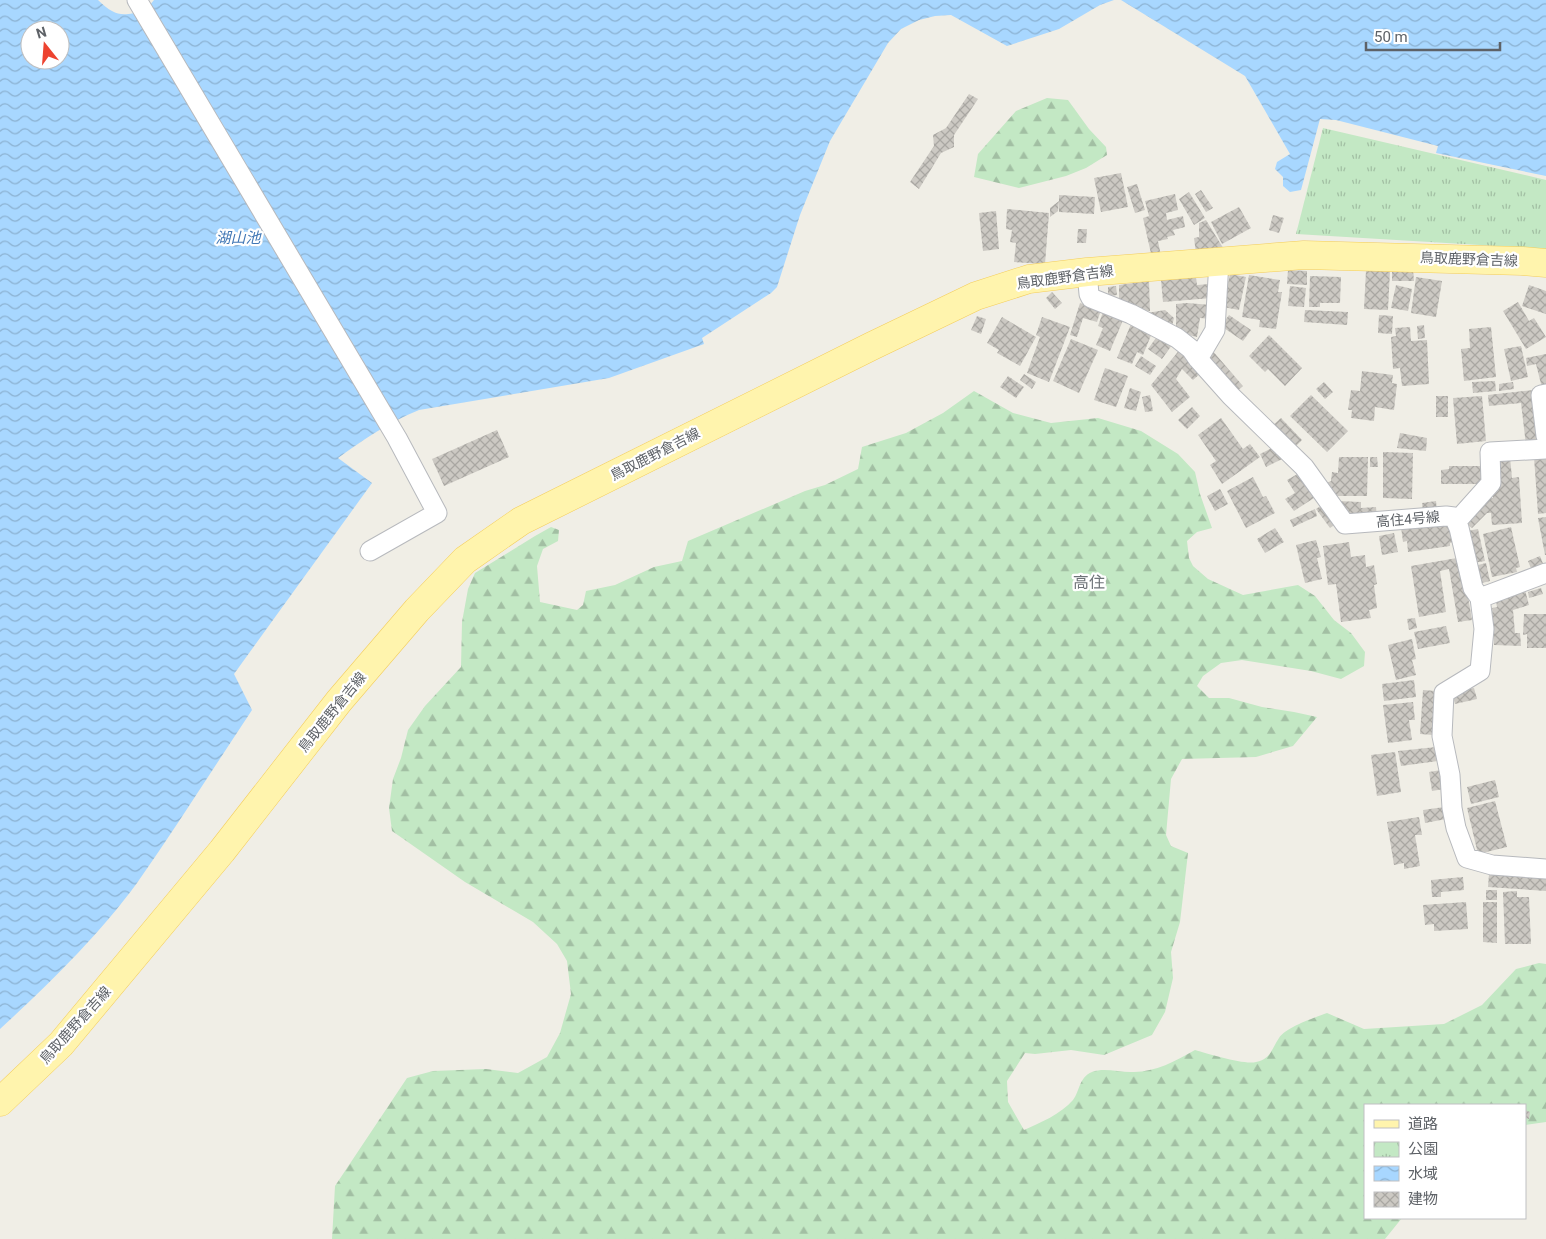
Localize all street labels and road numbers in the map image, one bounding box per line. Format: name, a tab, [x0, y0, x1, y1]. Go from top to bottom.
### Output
street label: 鳥取鹿野倉吉線	[1420, 249, 1518, 269]
street label: 鳥取鹿野倉吉線	[1015, 262, 1115, 292]
street label: 鳥取鹿野倉吉線	[608, 425, 702, 483]
street label: 高住4号線	[1375, 508, 1441, 530]
street label: 鳥取鹿野倉吉線	[295, 669, 369, 755]
street label: 鳥取鹿野倉吉線	[36, 983, 114, 1067]

